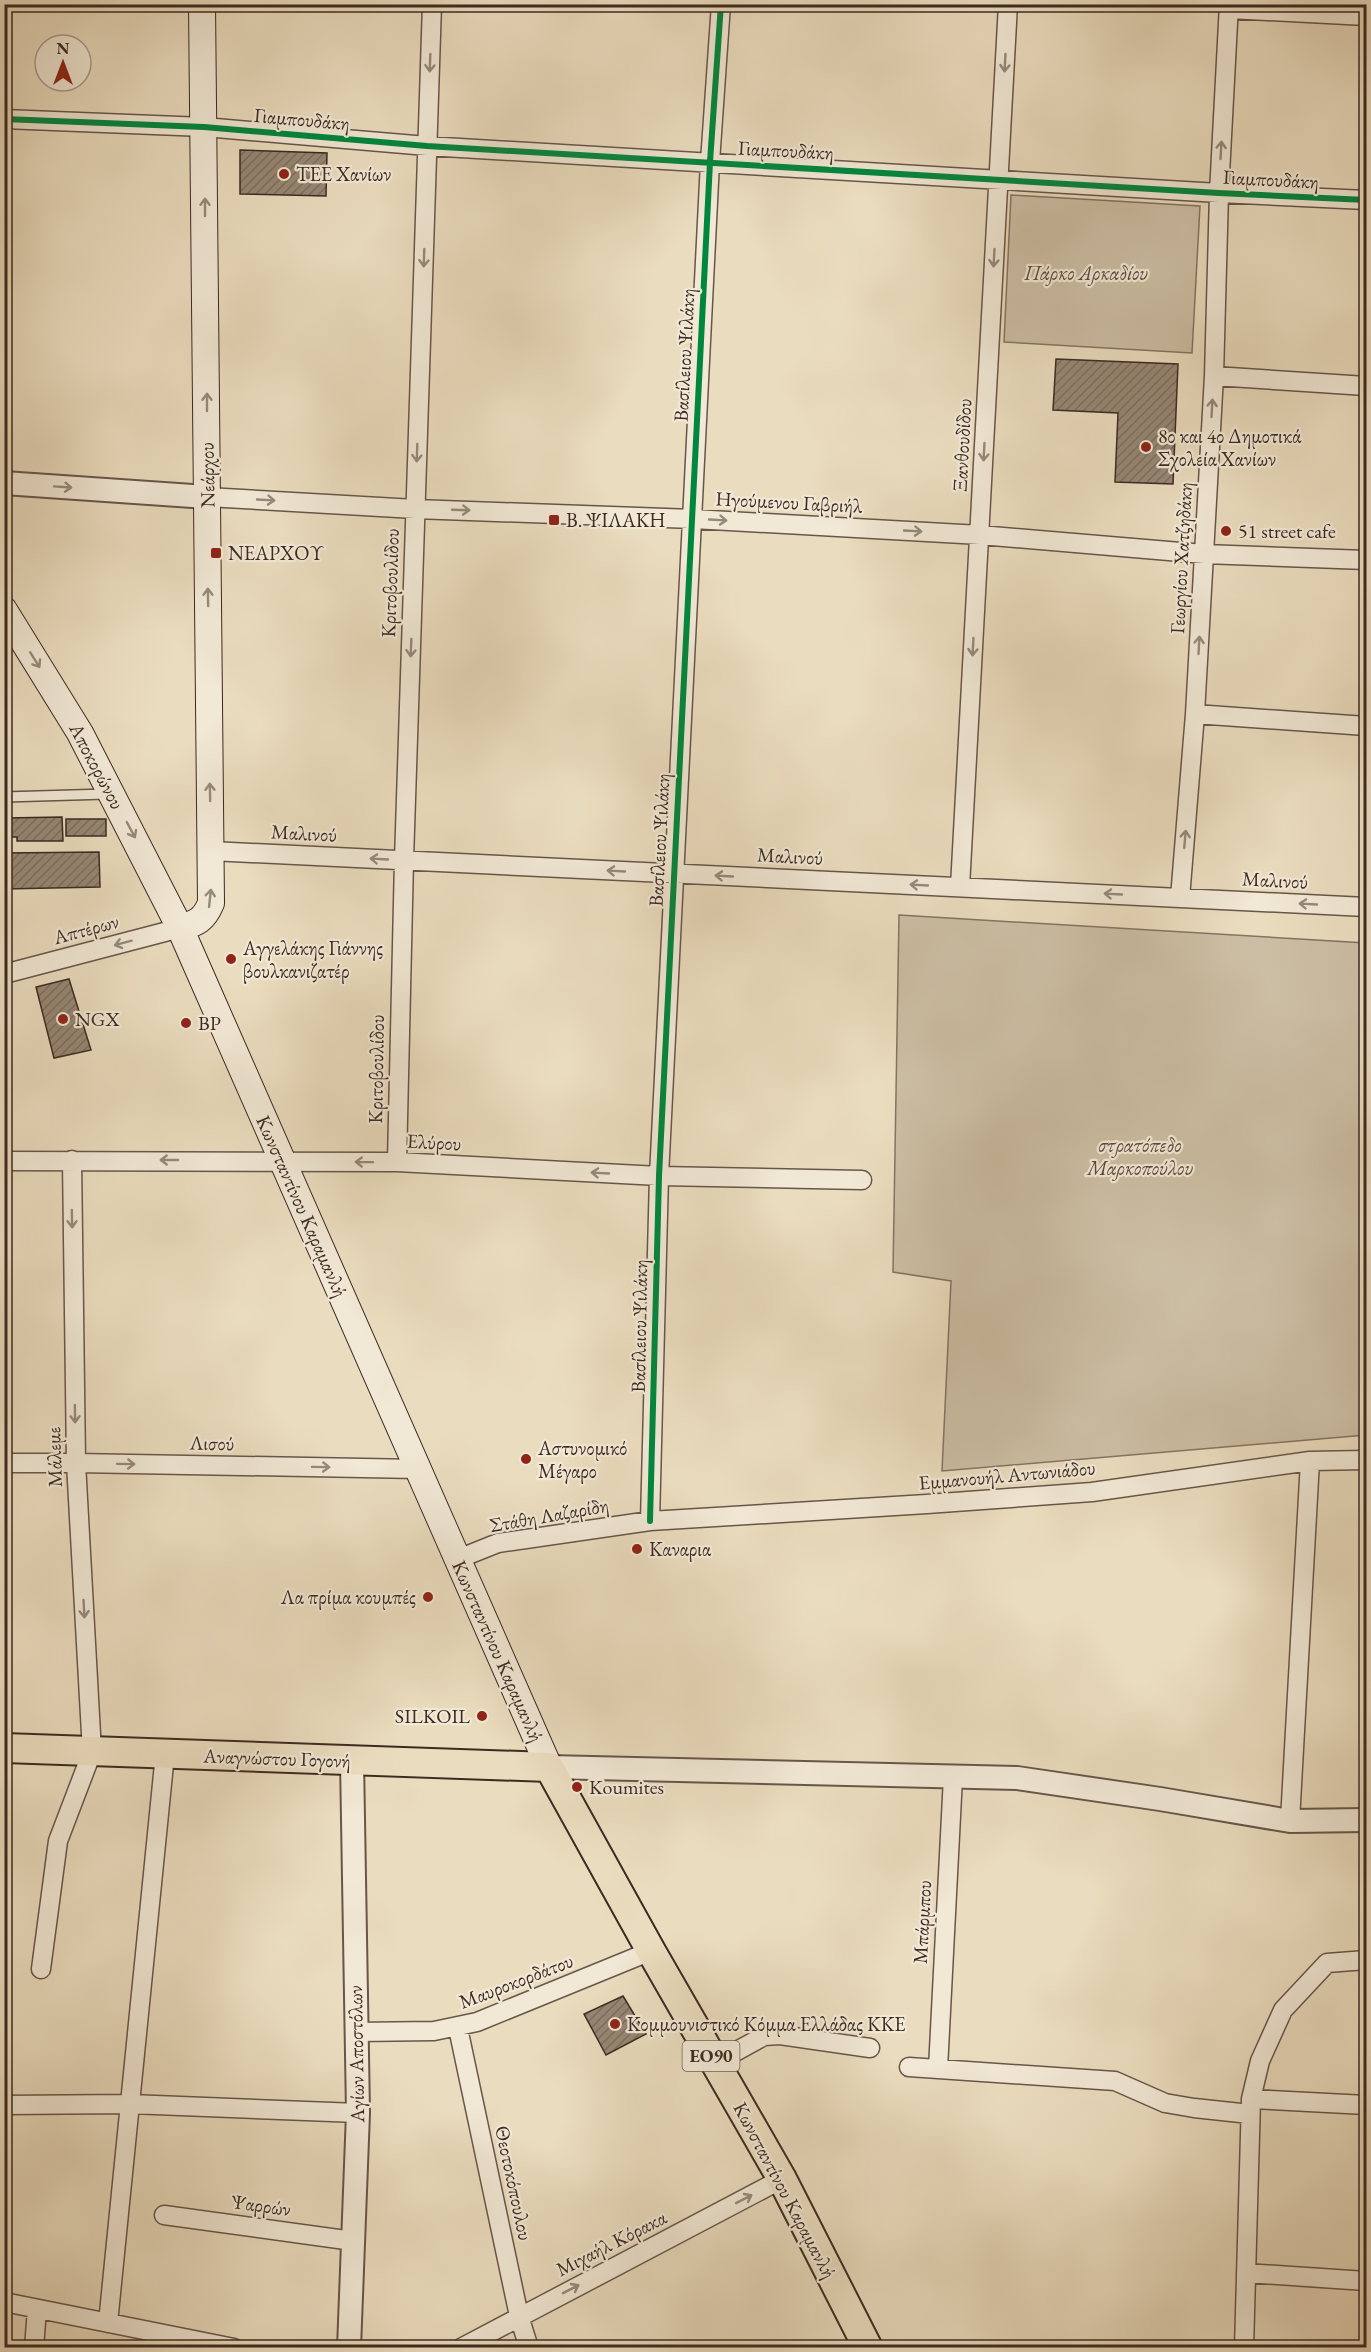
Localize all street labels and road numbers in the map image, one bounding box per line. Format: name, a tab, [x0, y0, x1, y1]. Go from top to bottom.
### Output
street label: Γιαμπουδάκη	[253, 102, 351, 136]
street label: Γιαμπουδάκη	[737, 135, 835, 165]
street label: Γιαμπουδάκη	[1222, 164, 1320, 194]
street label: Βασίλειου Ψιλάκη	[668, 288, 700, 422]
street label: Ξανθουδίδου	[947, 398, 977, 492]
street label: Νεάρχου	[193, 442, 221, 508]
street label: Γεωργίου Χατζηδάκη	[1164, 481, 1198, 635]
street label: Ηγούμενου Γαβριήλ	[715, 485, 864, 519]
street label: Κριτοβουλίδου	[375, 528, 405, 638]
street label: Αποκορώνου	[63, 717, 131, 814]
street label: Βασίλειου Ψιλάκη	[643, 773, 675, 907]
street label: Μαλινού	[270, 818, 338, 848]
street label: Μαλινού	[756, 841, 824, 871]
street label: Μαλινού	[1241, 865, 1309, 895]
street label: Απτέρων	[49, 908, 122, 950]
street label: Κριτοβουλίδου	[362, 1014, 390, 1124]
street label: Κωνσταντίνου Καραμανλή	[250, 1111, 354, 1301]
street label: Ελύρου	[406, 1128, 462, 1156]
street label: Βασίλειου Ψιλάκη	[625, 1259, 653, 1393]
street label: Μάλεμε	[40, 1426, 68, 1488]
street label: Λισού	[188, 1430, 235, 1456]
street label: Εμμανουήλ Αντωνιάδου	[917, 1454, 1097, 1496]
street label: Στάθη Λαζαρίδη	[487, 1492, 611, 1538]
street label: Κωνσταντίνου Καραμανλή	[446, 1556, 550, 1746]
street label: Αναγνώστου Γογονή	[202, 1742, 351, 1774]
street label: Μπάρμπου	[907, 1879, 937, 1965]
street label: Μαυροκορδάτου	[455, 1947, 577, 2015]
street label: Αγίων Αποστόλων	[342, 1985, 370, 2124]
road number: ΕΟ90	[682, 2041, 740, 2071]
street label: Κωνσταντίνου Καραμανλή	[727, 2097, 843, 2283]
street label: Θεοτοκόπουλου	[489, 2123, 539, 2243]
street label: Ψαρρών	[229, 2188, 293, 2222]
street label: Μιχαήλ Κόρακα	[551, 2204, 672, 2282]

